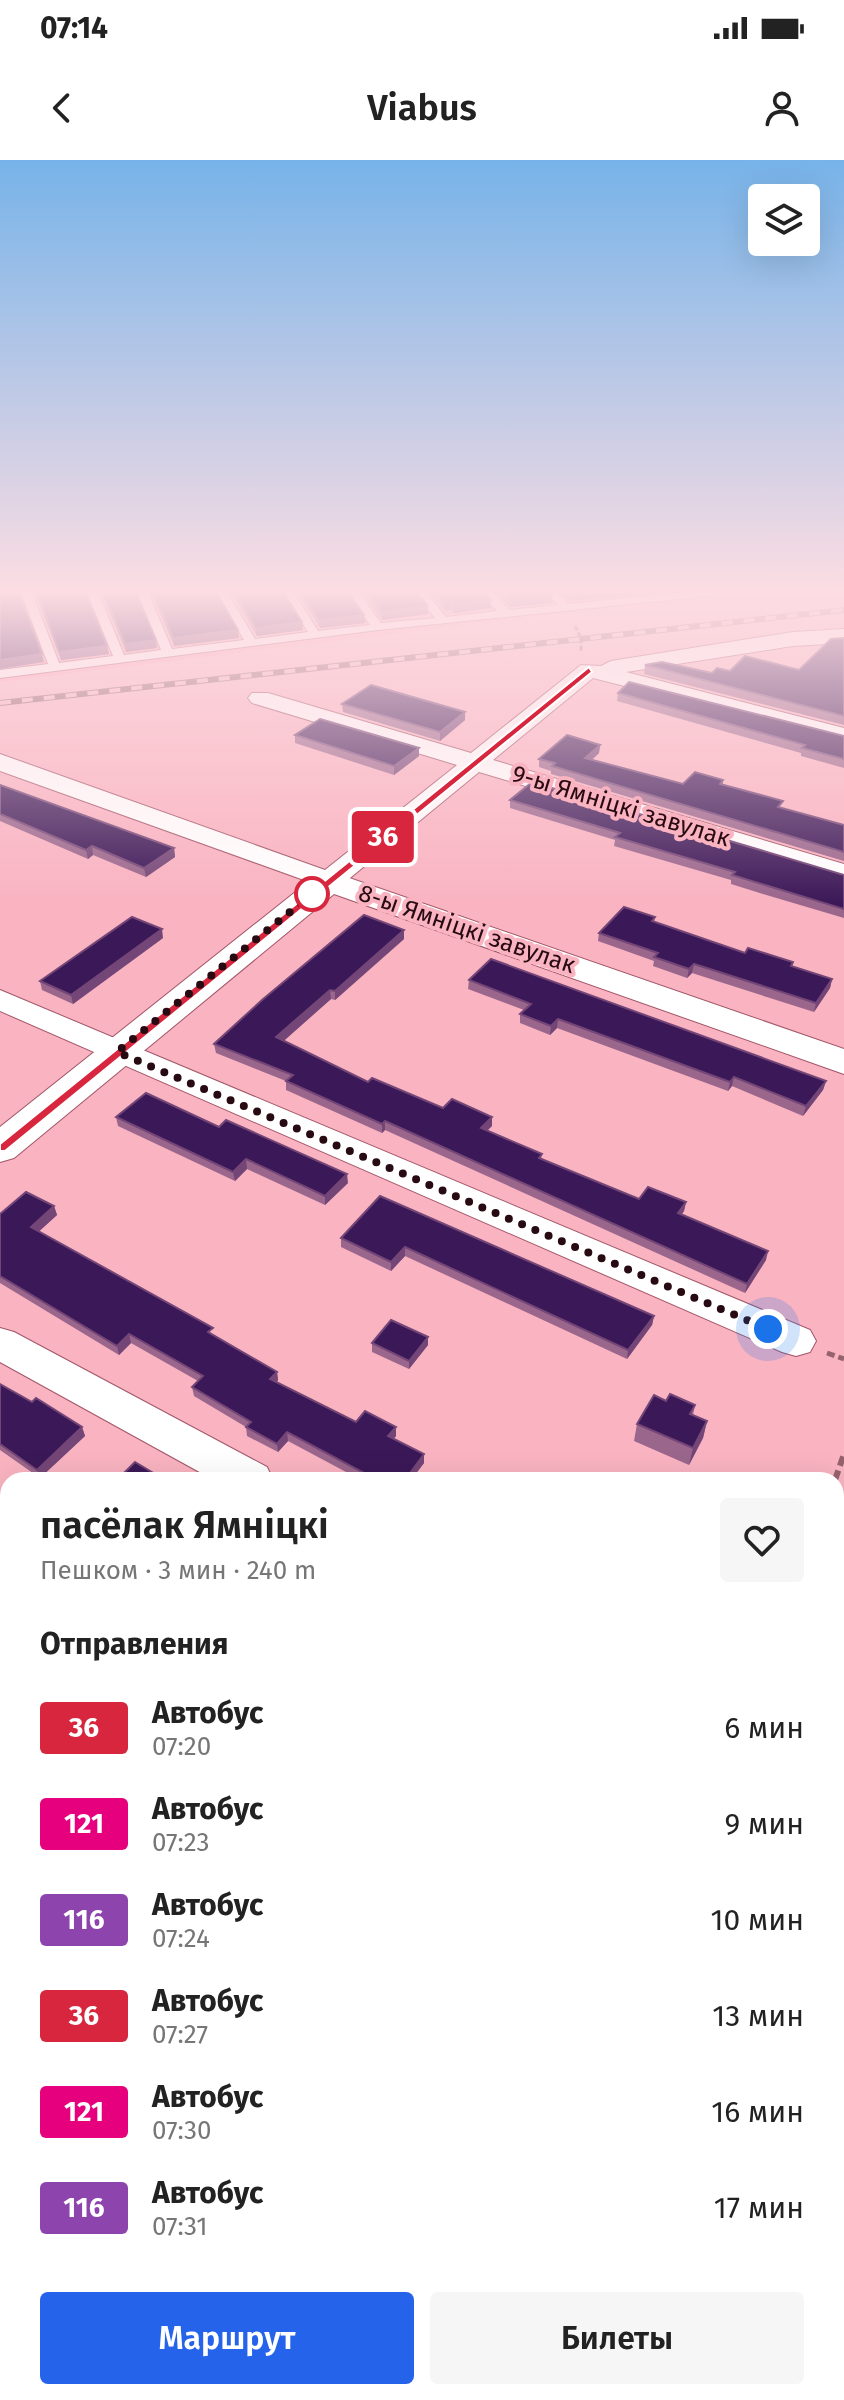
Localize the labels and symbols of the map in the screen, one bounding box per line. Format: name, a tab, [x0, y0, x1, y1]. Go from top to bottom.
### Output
street label: 9-ы Ямніцкі завулак	[509, 760, 734, 853]
line badge: 36	[347, 811, 419, 863]
unlabelled marker	[295, 877, 329, 911]
street label: 8-ы Ямніцкі завулак	[355, 879, 579, 979]
your location	[748, 1309, 788, 1349]

